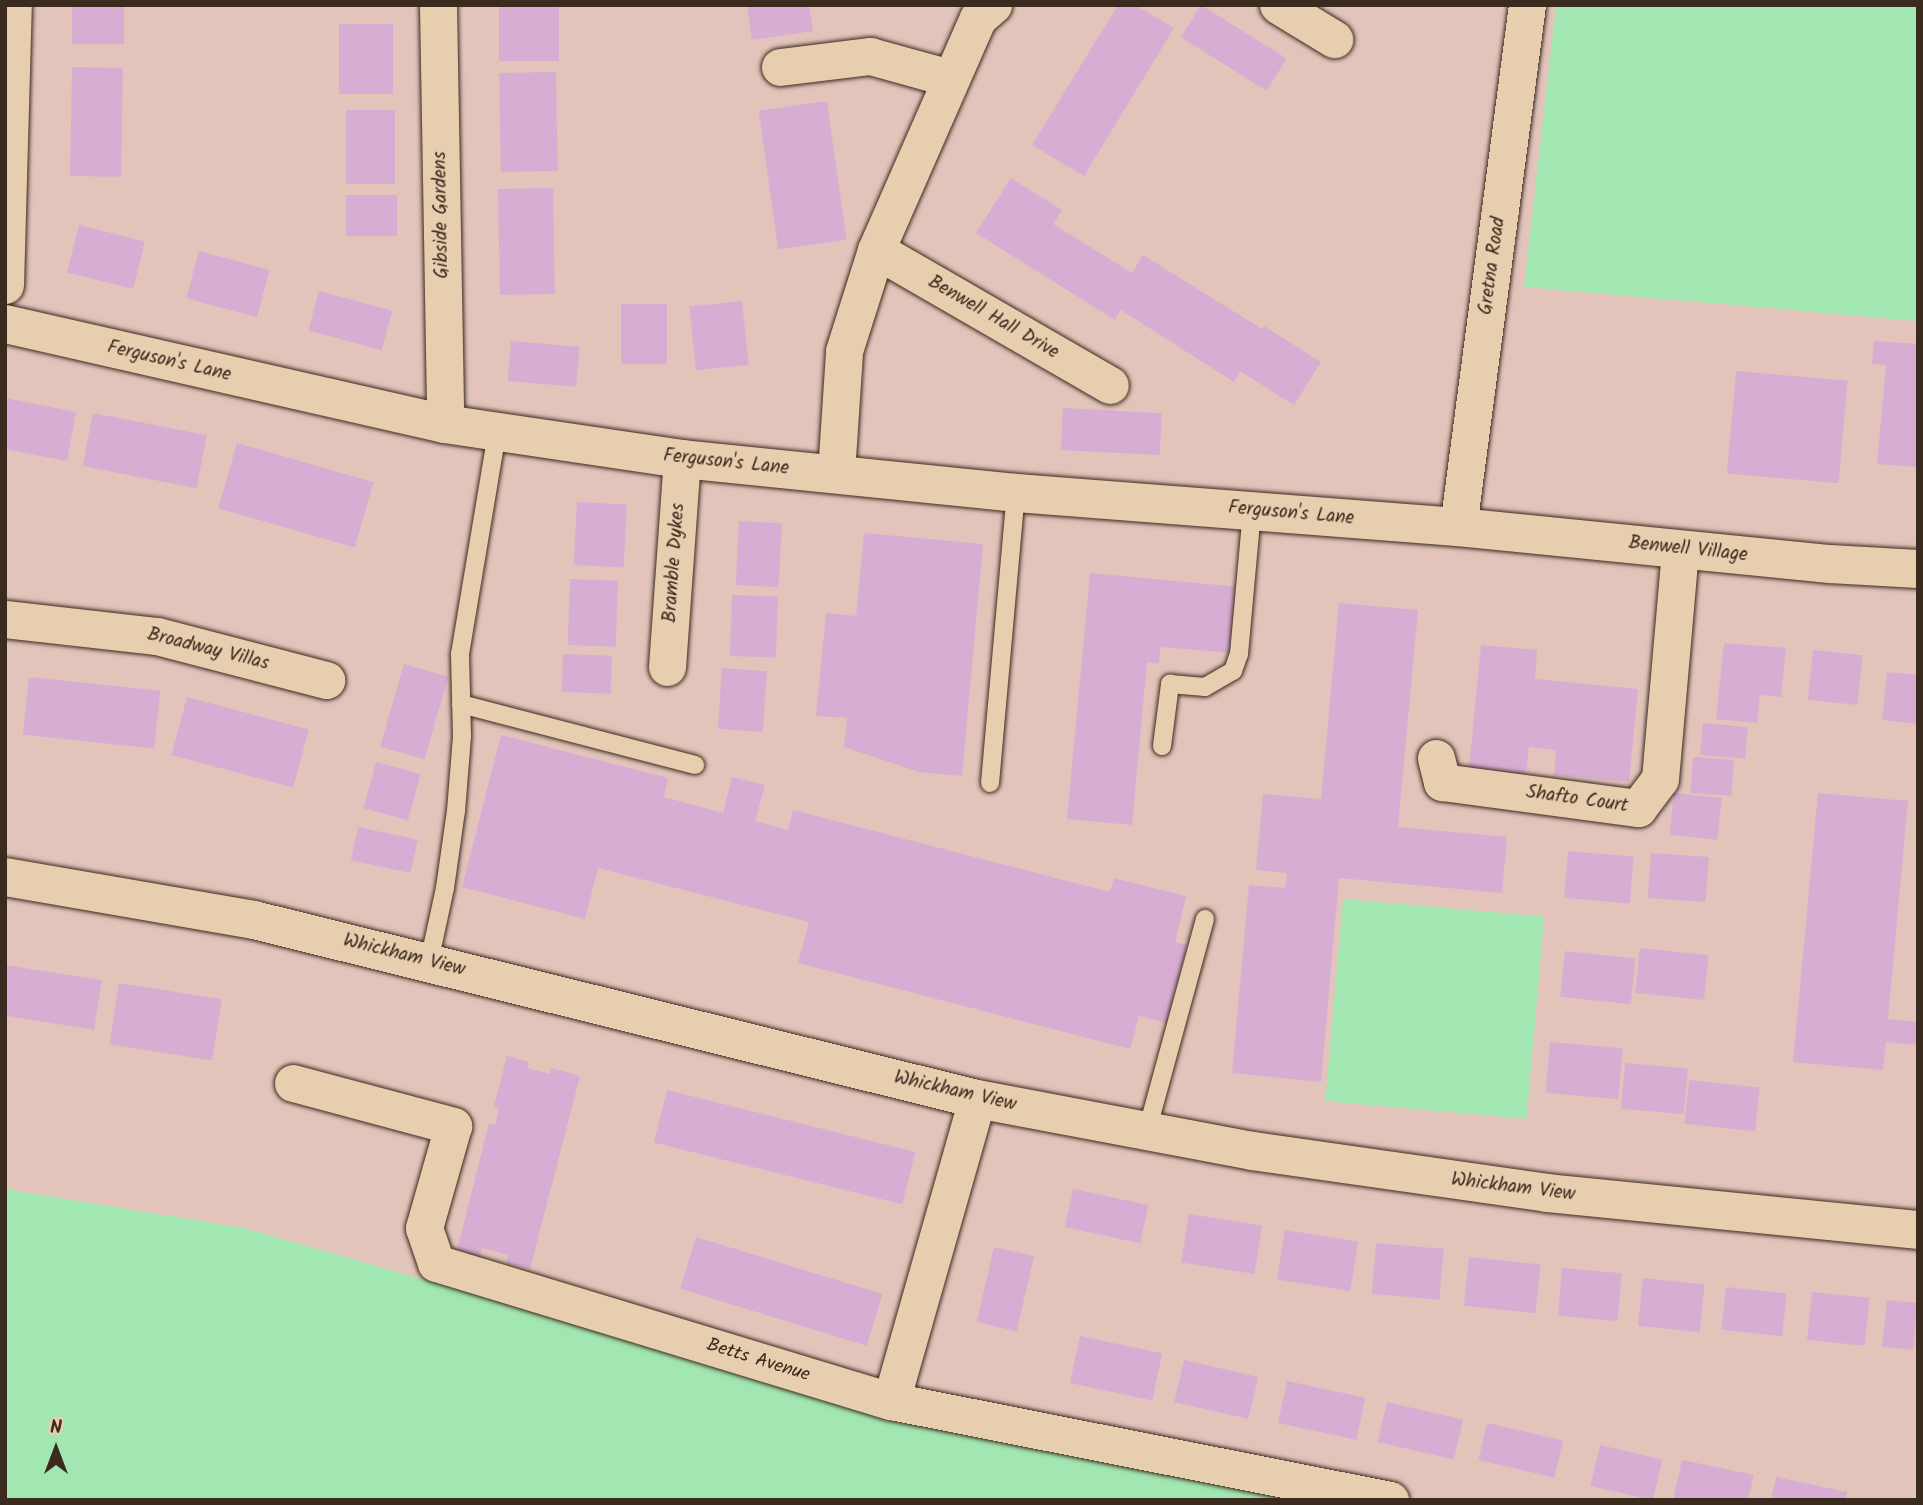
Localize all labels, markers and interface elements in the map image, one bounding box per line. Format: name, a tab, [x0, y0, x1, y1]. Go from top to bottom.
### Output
street label: Gibside Gardens	[429, 151, 455, 279]
street label: Gretna Road	[1475, 216, 1511, 316]
street label: Benwell Hall Drive	[924, 271, 1062, 365]
street label: Ferguson's Lane	[105, 337, 233, 387]
street label: Ferguson's Lane	[662, 445, 790, 481]
street label: Ferguson's Lane	[1227, 497, 1355, 531]
street label: Bramble Dykes	[659, 502, 691, 624]
street label: Benwell Village	[1627, 532, 1749, 568]
street label: Broadway Villas	[145, 624, 271, 676]
street label: Shafto Court	[1525, 782, 1629, 818]
street label: Whickham View	[341, 930, 467, 982]
street label: Whickham View	[892, 1067, 1018, 1117]
street label: Whickham View	[1450, 1169, 1576, 1207]
street label: Betts Avenue	[704, 1334, 812, 1388]
text: N	[50, 1413, 62, 1443]
north arrow	[21, 1414, 91, 1484]

